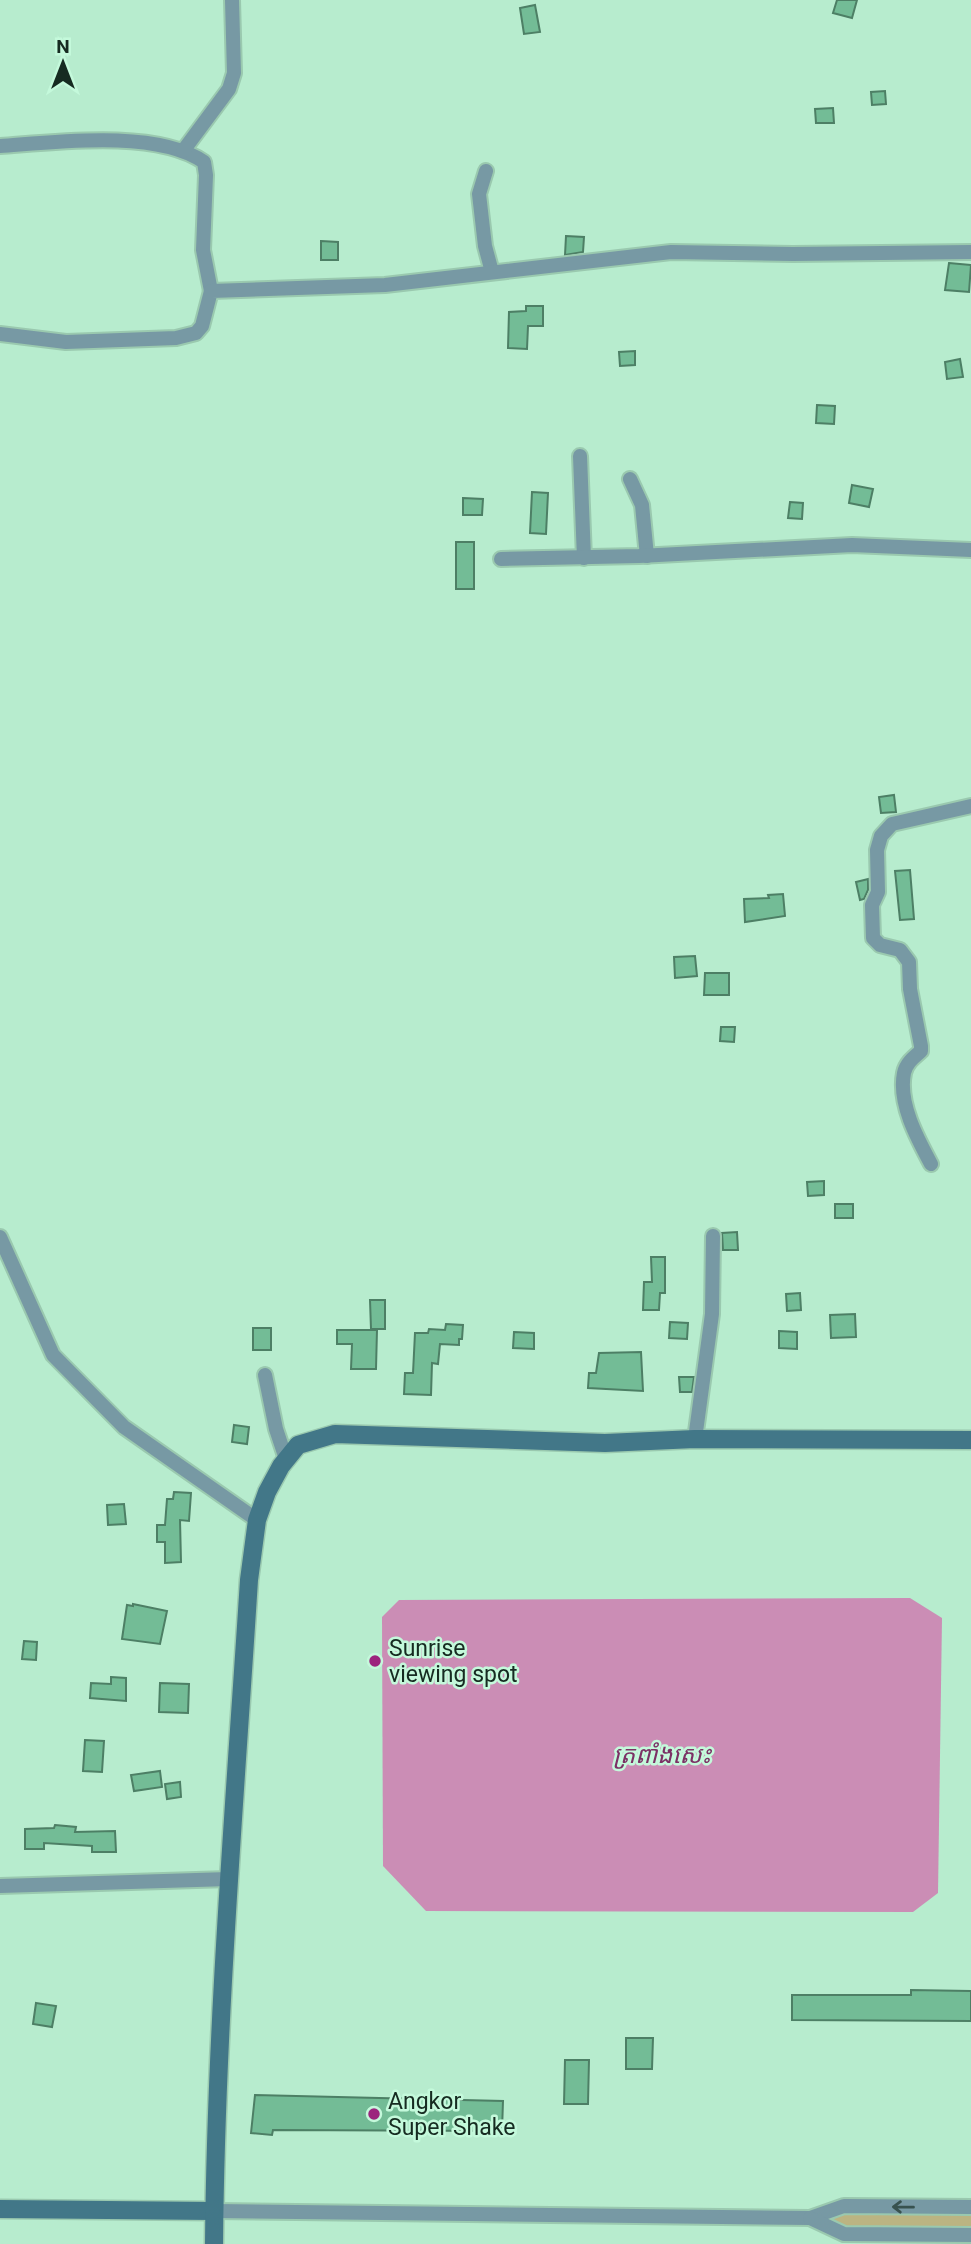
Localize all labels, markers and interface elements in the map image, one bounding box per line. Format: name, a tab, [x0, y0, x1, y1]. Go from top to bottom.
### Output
north arrow	[28, 28, 98, 98]
text: N	[56, 35, 70, 58]
place label: Sunrise viewing spot	[389, 1635, 518, 1688]
marker: Sunrise viewing spot	[367, 1653, 383, 1669]
water label: ត្រពាំងសេះ	[613, 1741, 713, 1769]
place label: Angkor Super Shake	[388, 2088, 515, 2141]
marker: Angkor Super Shake	[366, 2106, 382, 2122]
one-way arrow	[892, 2200, 915, 2213]

